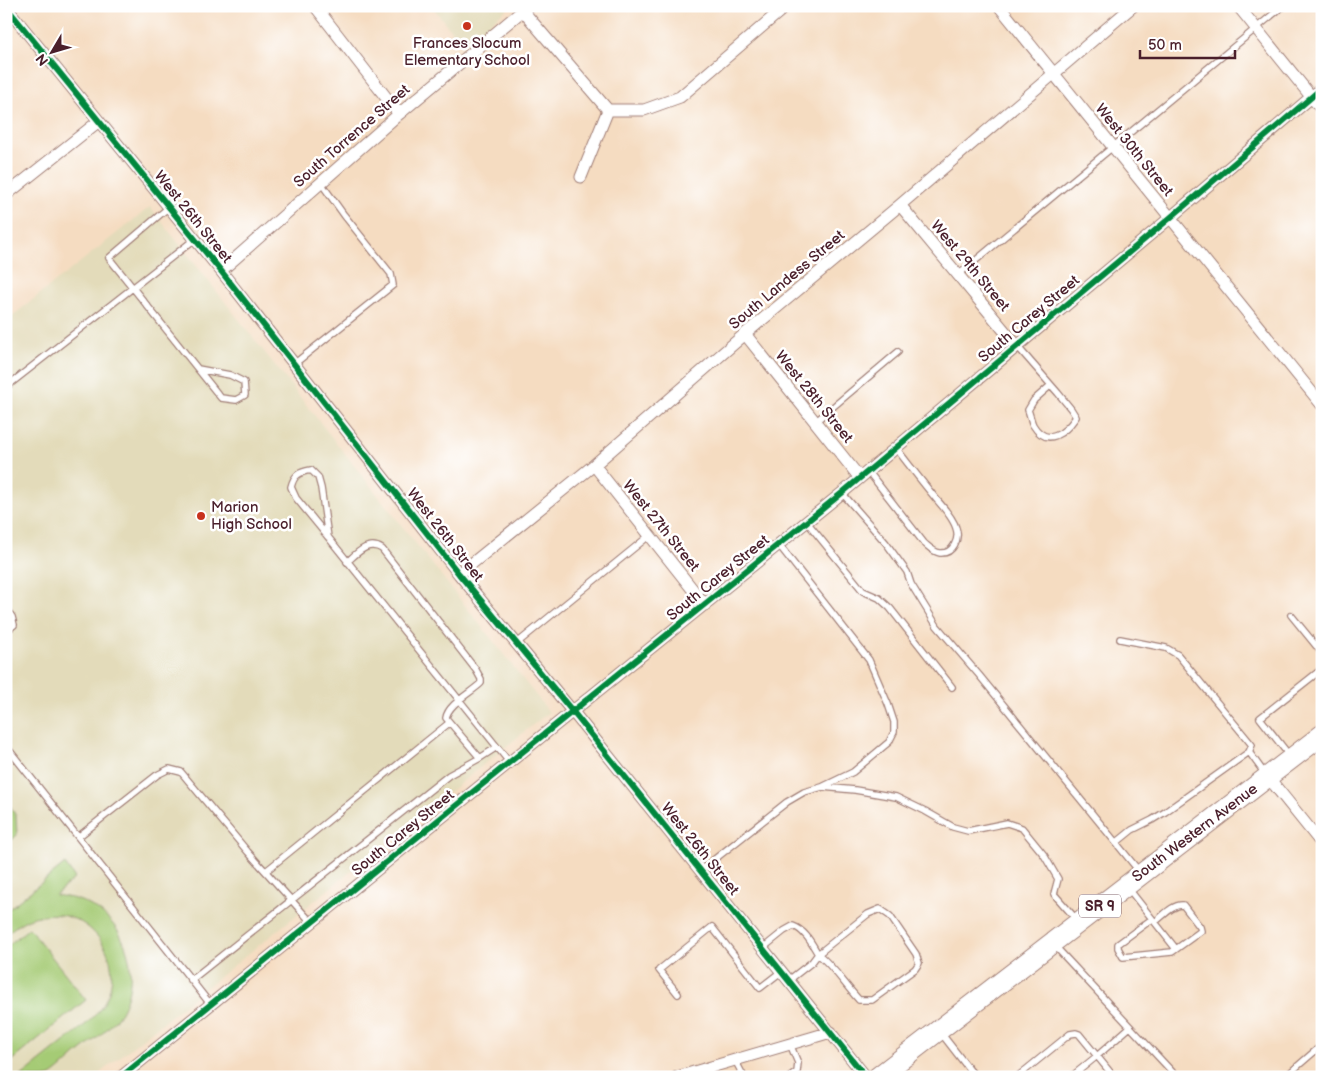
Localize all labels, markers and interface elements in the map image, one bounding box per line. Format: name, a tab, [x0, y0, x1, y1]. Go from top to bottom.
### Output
marker: Frances Slocum Elementary School	[461, 20, 473, 32]
north arrow	[28, 28, 78, 78]
scale bar	[1140, 28, 1236, 60]
place label: Frances Slocum Elementary School	[404, 34, 530, 70]
text: 50 m	[1148, 36, 1182, 55]
text: N	[32, 50, 52, 69]
street label: South Torrence Street	[290, 80, 414, 192]
street label: West 30th Street	[1091, 100, 1177, 200]
street label: West 26th Street	[150, 167, 236, 267]
street label: West 29th Street	[926, 217, 1014, 316]
street label: South Landess Street	[725, 226, 849, 334]
street label: South Carey Street	[974, 271, 1084, 367]
street label: West 28th Street	[771, 347, 857, 447]
street label: West 27th Street	[618, 477, 704, 576]
street label: West 26th Street	[403, 484, 488, 586]
place label: Marion High School	[211, 498, 292, 534]
marker: Marion High School	[195, 510, 207, 522]
street label: South Carey Street	[663, 531, 773, 625]
street label: South Western Avenue	[1128, 779, 1262, 887]
street label: South Carey Street	[348, 786, 458, 880]
street label: West 26th Street	[657, 799, 743, 899]
road number: SR 9	[1079, 894, 1121, 918]

